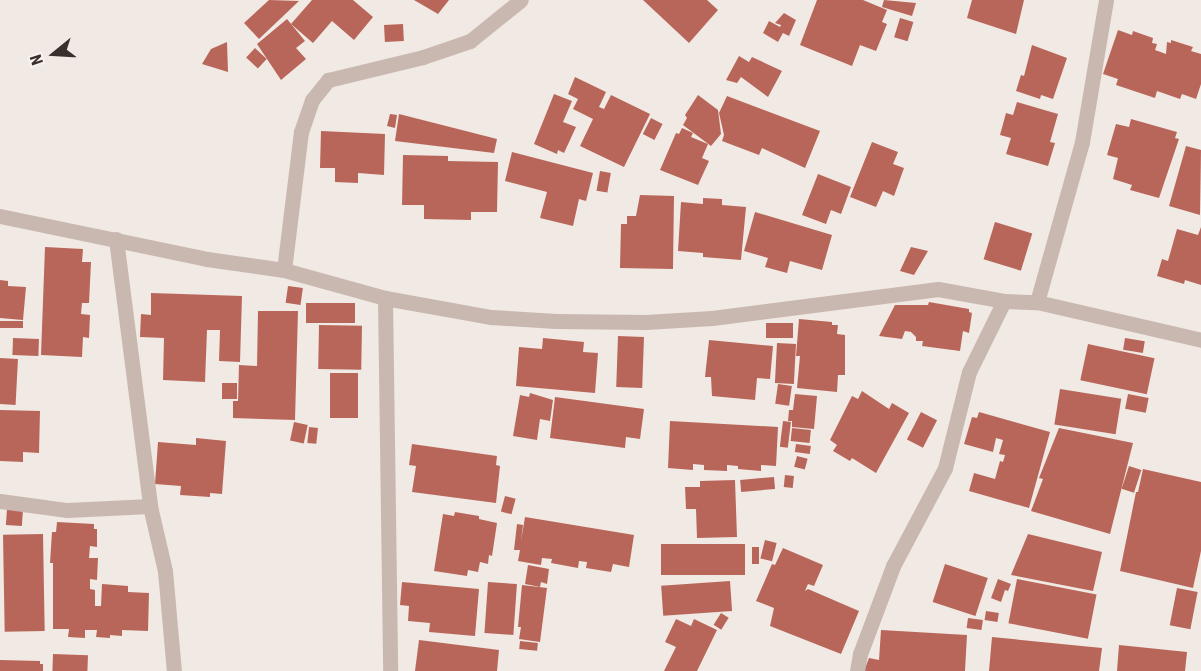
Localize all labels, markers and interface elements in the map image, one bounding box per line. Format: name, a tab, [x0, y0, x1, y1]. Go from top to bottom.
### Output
north arrow	[24, 24, 84, 84]
text: N	[26, 52, 47, 67]

